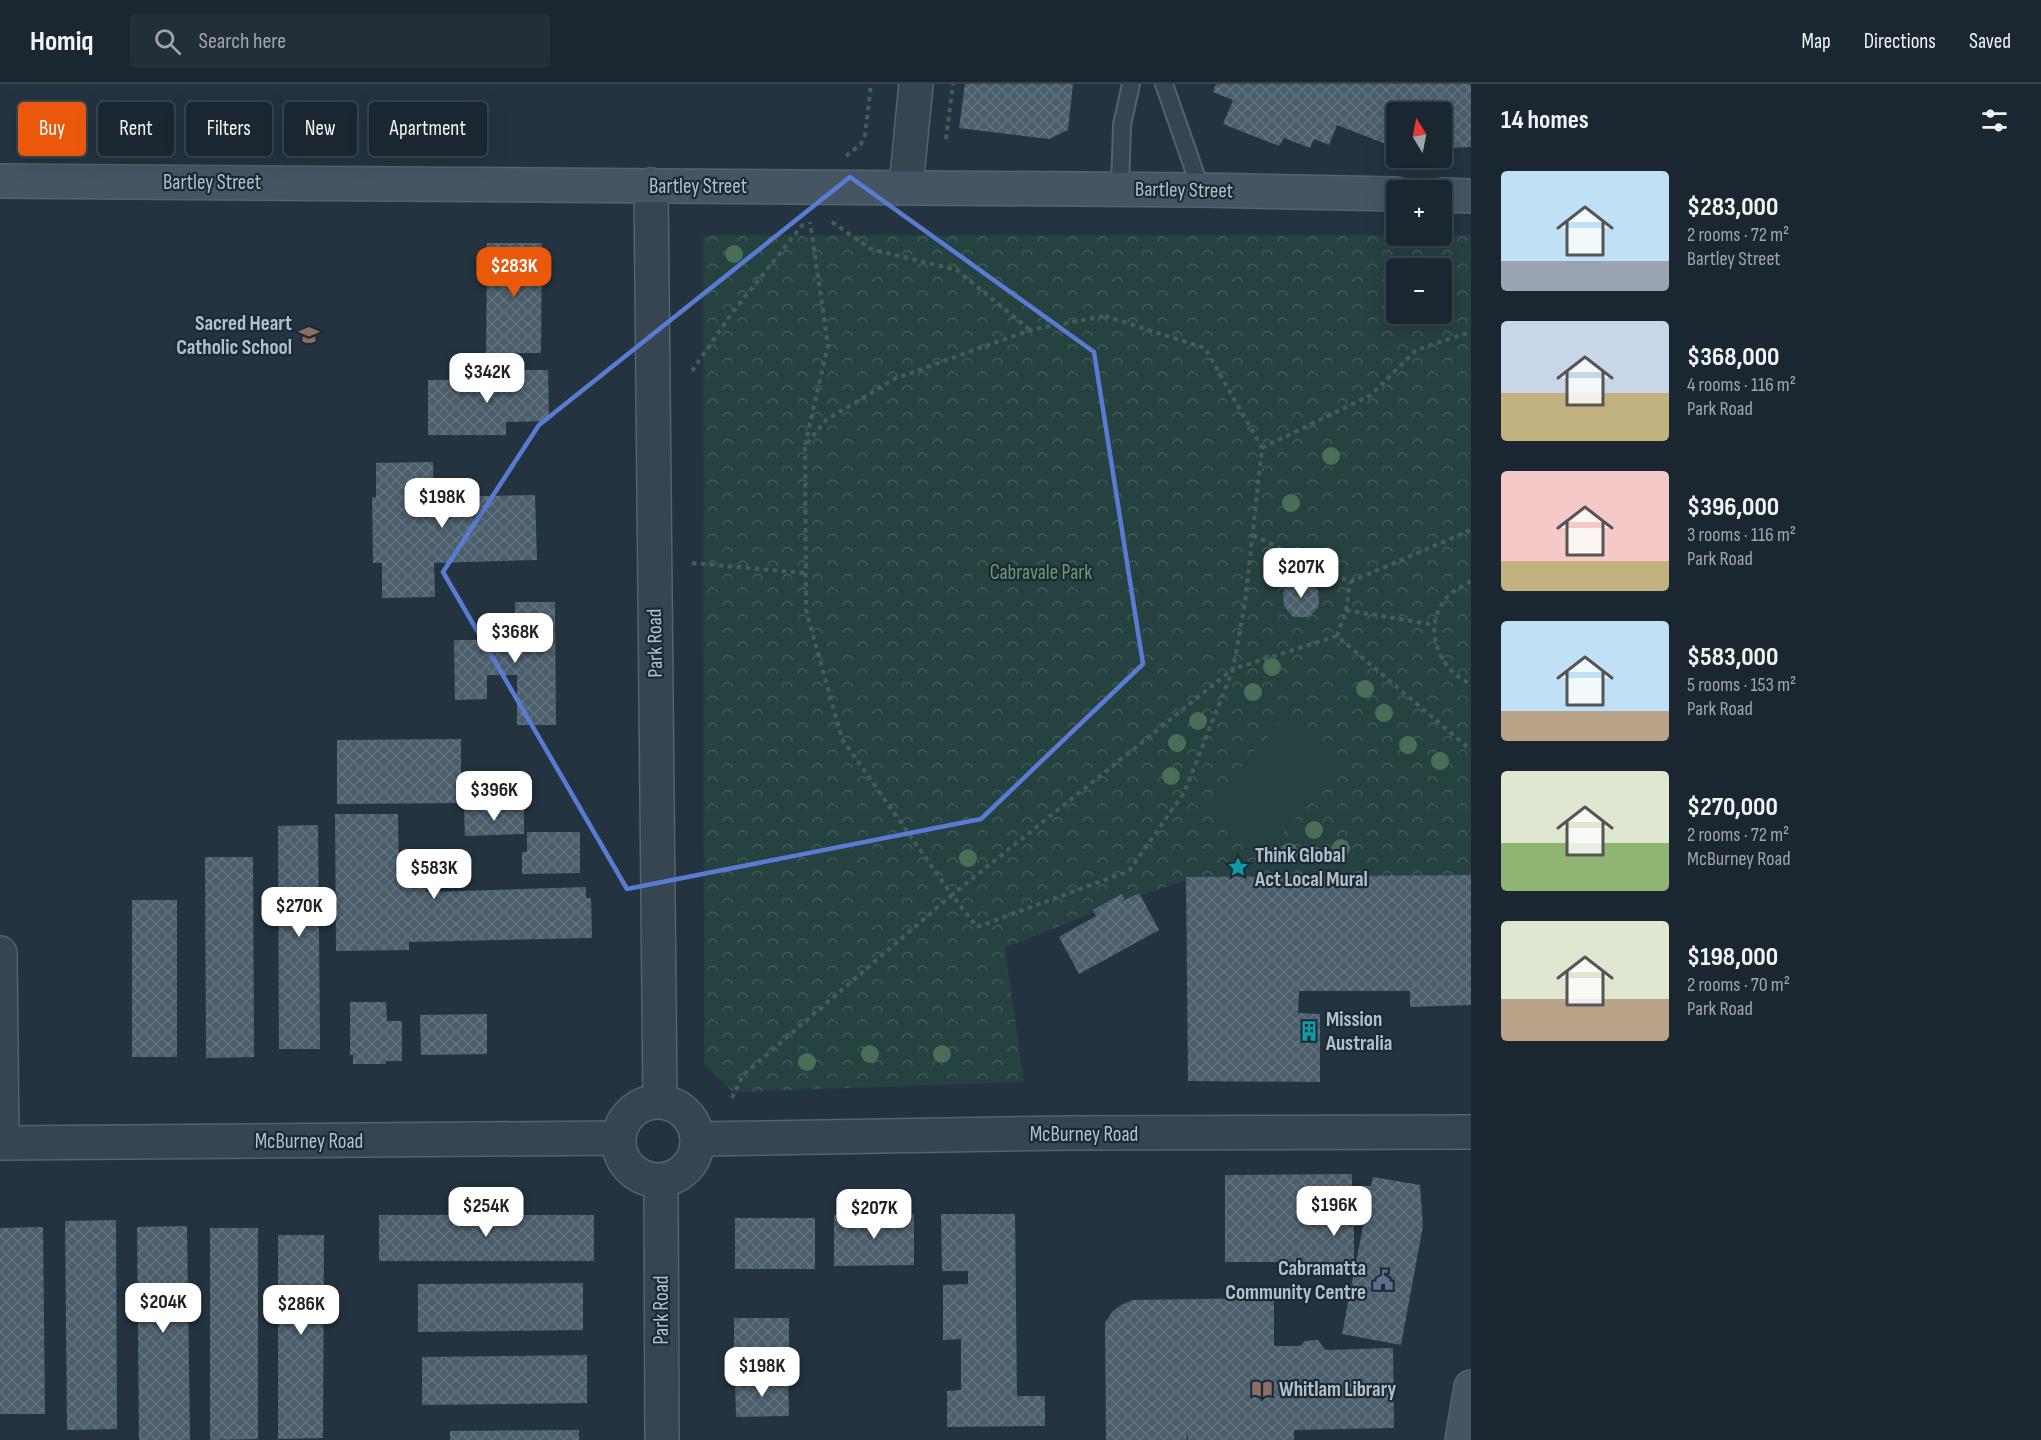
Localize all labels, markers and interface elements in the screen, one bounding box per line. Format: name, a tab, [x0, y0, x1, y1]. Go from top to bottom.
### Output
search box	[130, 14, 550, 68]
text: Homiq	[30, 25, 94, 58]
icon: search	[151, 25, 184, 58]
text: Search here	[199, 28, 286, 55]
text: Map	[1801, 29, 1831, 54]
text: Directions	[1864, 29, 1936, 54]
text: Saved	[1969, 29, 2011, 54]
chip: Buy	[18, 102, 86, 156]
chip: Rent	[98, 102, 174, 156]
chip: Filters	[186, 102, 272, 156]
chip: New	[284, 102, 357, 156]
chip: Apartment	[369, 102, 487, 156]
north arrow	[1386, 102, 1452, 168]
map controls	[1386, 102, 1452, 324]
icon: filters	[1978, 104, 2011, 137]
text: 14 homes	[1501, 105, 1589, 136]
street label: Bartley Street	[163, 170, 261, 195]
street label: Bartley Street	[649, 174, 747, 199]
street label: Bartley Street	[1135, 177, 1233, 203]
button: +	[1386, 180, 1452, 246]
text: $283,000	[1687, 192, 1778, 223]
icon: home	[1549, 195, 1621, 267]
text: 2 rooms · 72 m²	[1687, 223, 1789, 247]
pin: $283K	[472, 247, 556, 298]
text: Bartley Street	[1687, 247, 1780, 271]
text: $283K	[490, 254, 538, 278]
button: −	[1386, 258, 1452, 324]
place label: Sacred Heart Catholic School	[176, 311, 292, 360]
school or university icon: Sacred Heart Catholic School	[297, 323, 321, 347]
text: $368,000	[1687, 342, 1779, 373]
icon: home	[1549, 345, 1621, 417]
pin: $342K	[445, 353, 529, 404]
text: $342K	[463, 360, 511, 384]
text: 4 rooms · 116 m²	[1687, 373, 1796, 397]
text: Park Road	[1687, 397, 1753, 421]
pin: $198K	[400, 478, 484, 529]
text: $198K	[419, 485, 465, 509]
text: $396,000	[1687, 492, 1779, 523]
icon: home	[1549, 495, 1621, 567]
text: 3 rooms · 116 m²	[1687, 523, 1796, 547]
text: Park Road	[1687, 547, 1753, 571]
pin: $207K	[1259, 548, 1343, 599]
text: $207K	[1277, 555, 1325, 579]
park label: Cabravale Park	[990, 560, 1092, 585]
street label: Park Road	[642, 608, 668, 678]
pin: $368K	[473, 613, 557, 664]
text: $368K	[491, 620, 539, 644]
text: $583,000	[1687, 642, 1778, 673]
icon: home	[1549, 645, 1621, 717]
text: 5 rooms · 153 m²	[1687, 673, 1796, 697]
text: Park Road	[1687, 697, 1753, 721]
pin: $396K	[452, 771, 536, 822]
text: $396K	[470, 778, 518, 802]
text: $270,000	[1687, 792, 1778, 823]
icon: home	[1549, 795, 1621, 867]
text: 2 rooms · 72 m²	[1687, 823, 1789, 847]
place label: Think Global Act Local Mural	[1254, 843, 1368, 892]
text: McBurney Road	[1687, 847, 1791, 871]
pin: $583K	[392, 849, 476, 900]
place icon: Think Global Act Local Mural	[1226, 855, 1250, 879]
text: $583K	[410, 856, 458, 880]
pin: $270K	[257, 887, 341, 938]
text: $270K	[275, 894, 323, 918]
text: $198,000	[1687, 942, 1778, 973]
icon: home	[1549, 945, 1621, 1017]
text: 2 rooms · 70 m²	[1687, 973, 1790, 997]
text: Park Road	[1687, 997, 1753, 1021]
place label: Mission Australia	[1325, 1007, 1392, 1056]
building icon: Mission Australia	[1297, 1019, 1321, 1043]
street label: McBurney Road	[1030, 1122, 1138, 1147]
street label: McBurney Road	[255, 1129, 363, 1154]
pin: $196K	[1292, 1186, 1376, 1237]
pin: $254K	[444, 1187, 528, 1238]
pin: $207K	[832, 1189, 916, 1240]
text: $196K	[1311, 1193, 1357, 1217]
text: $254K	[463, 1194, 509, 1218]
text: $207K	[850, 1196, 898, 1220]
place label: Cabramatta Community Centre	[1225, 1256, 1366, 1305]
public building icon: Cabramatta Community Centre	[1371, 1268, 1395, 1292]
street label: Park Road	[649, 1275, 674, 1345]
pin: $204K	[121, 1283, 205, 1334]
pin: $286K	[259, 1285, 343, 1336]
text: $204K	[139, 1290, 187, 1314]
text: $286K	[277, 1292, 325, 1316]
pin: $198K	[720, 1347, 804, 1398]
text: $198K	[739, 1354, 785, 1378]
library icon: Whitlam Library	[1250, 1377, 1274, 1401]
place label: Whitlam Library	[1279, 1377, 1396, 1402]

